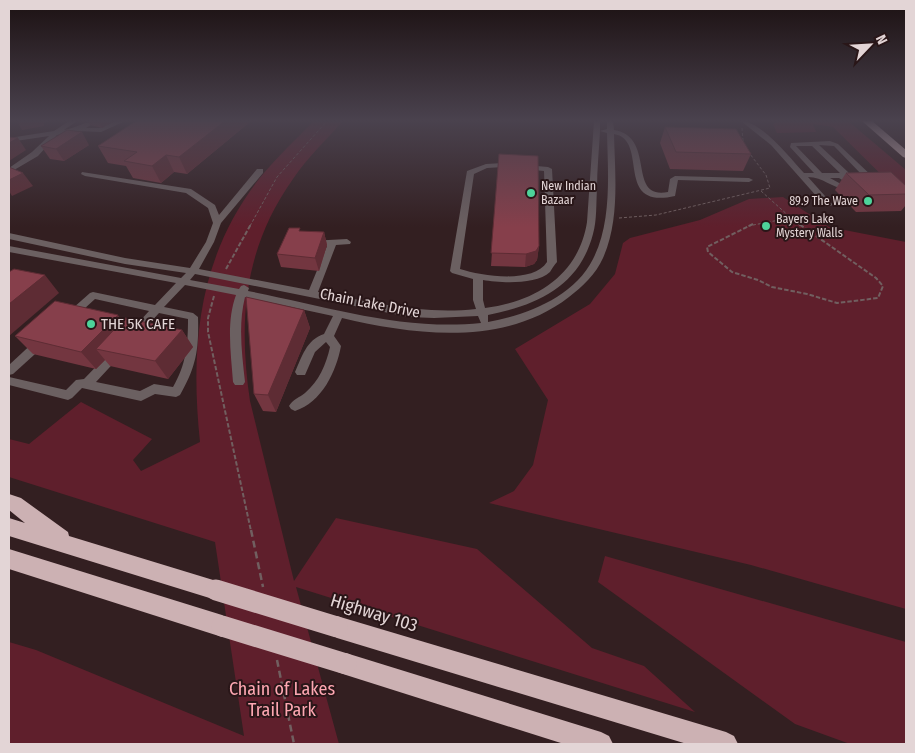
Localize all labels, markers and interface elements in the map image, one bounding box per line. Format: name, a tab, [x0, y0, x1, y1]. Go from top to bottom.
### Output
north arrow	[845, 20, 895, 70]
text: N	[872, 32, 891, 47]
place label: New Indian Bazaar	[541, 179, 596, 207]
marker: New Indian Bazaar	[525, 187, 537, 199]
place label: 89.9 The Wave	[789, 194, 858, 208]
marker: 89.9 The Wave	[862, 195, 874, 207]
place label: Bayers Lake Mystery Walls	[776, 212, 843, 240]
marker: Bayers Lake Mystery Walls	[760, 220, 772, 232]
street label: Chain Lake Drive	[319, 284, 421, 322]
place label: THE 5K CAFE	[101, 315, 175, 333]
marker: THE 5K CAFE	[85, 318, 97, 330]
street label: Highway 103	[328, 589, 420, 637]
park label: Chain of Lakes Trail Park	[229, 678, 335, 721]

